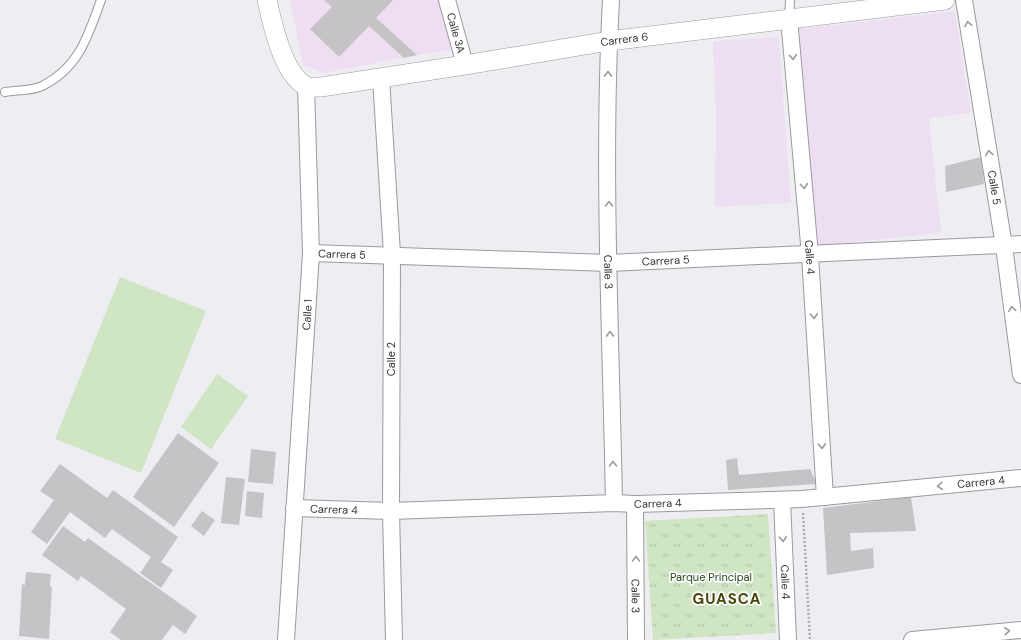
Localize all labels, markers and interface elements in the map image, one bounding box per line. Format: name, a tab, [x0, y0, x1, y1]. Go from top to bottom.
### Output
street label: Calle 3A	[444, 11, 468, 55]
one-way arrow	[964, 21, 973, 27]
street label: Carrera 6	[599, 29, 649, 49]
one-way arrow	[788, 54, 797, 60]
one-way arrow	[604, 71, 612, 77]
one-way arrow	[985, 150, 994, 156]
street label: Calle 5	[985, 169, 1004, 206]
one-way arrow	[800, 183, 809, 189]
one-way arrow	[605, 201, 613, 207]
street label: Calle 4	[802, 239, 818, 275]
street label: Carrera 5	[318, 246, 366, 262]
street label: Carrera 5	[642, 252, 690, 268]
street label: Calle 3	[601, 255, 616, 289]
street label: Calle 1	[299, 299, 315, 331]
one-way arrow	[1008, 306, 1017, 312]
one-way arrow	[809, 313, 818, 319]
one-way arrow	[606, 331, 615, 337]
street label: Calle 2	[384, 342, 398, 376]
one-way arrow	[817, 443, 826, 449]
one-way arrow	[609, 461, 618, 467]
street label: Carrera 4	[956, 473, 1006, 491]
one-way arrow	[937, 481, 943, 490]
street label: Carrera 4	[634, 496, 682, 511]
street label: Carrera 4	[310, 502, 358, 517]
one-way arrow	[779, 536, 788, 542]
one-way arrow	[632, 556, 640, 562]
street label: Calle 4	[778, 564, 793, 600]
park label: Parque Principal	[670, 570, 752, 584]
street label: Calle 3	[629, 579, 643, 613]
district label: GUASCA	[693, 589, 761, 609]
one-way arrow	[1004, 627, 1010, 636]

